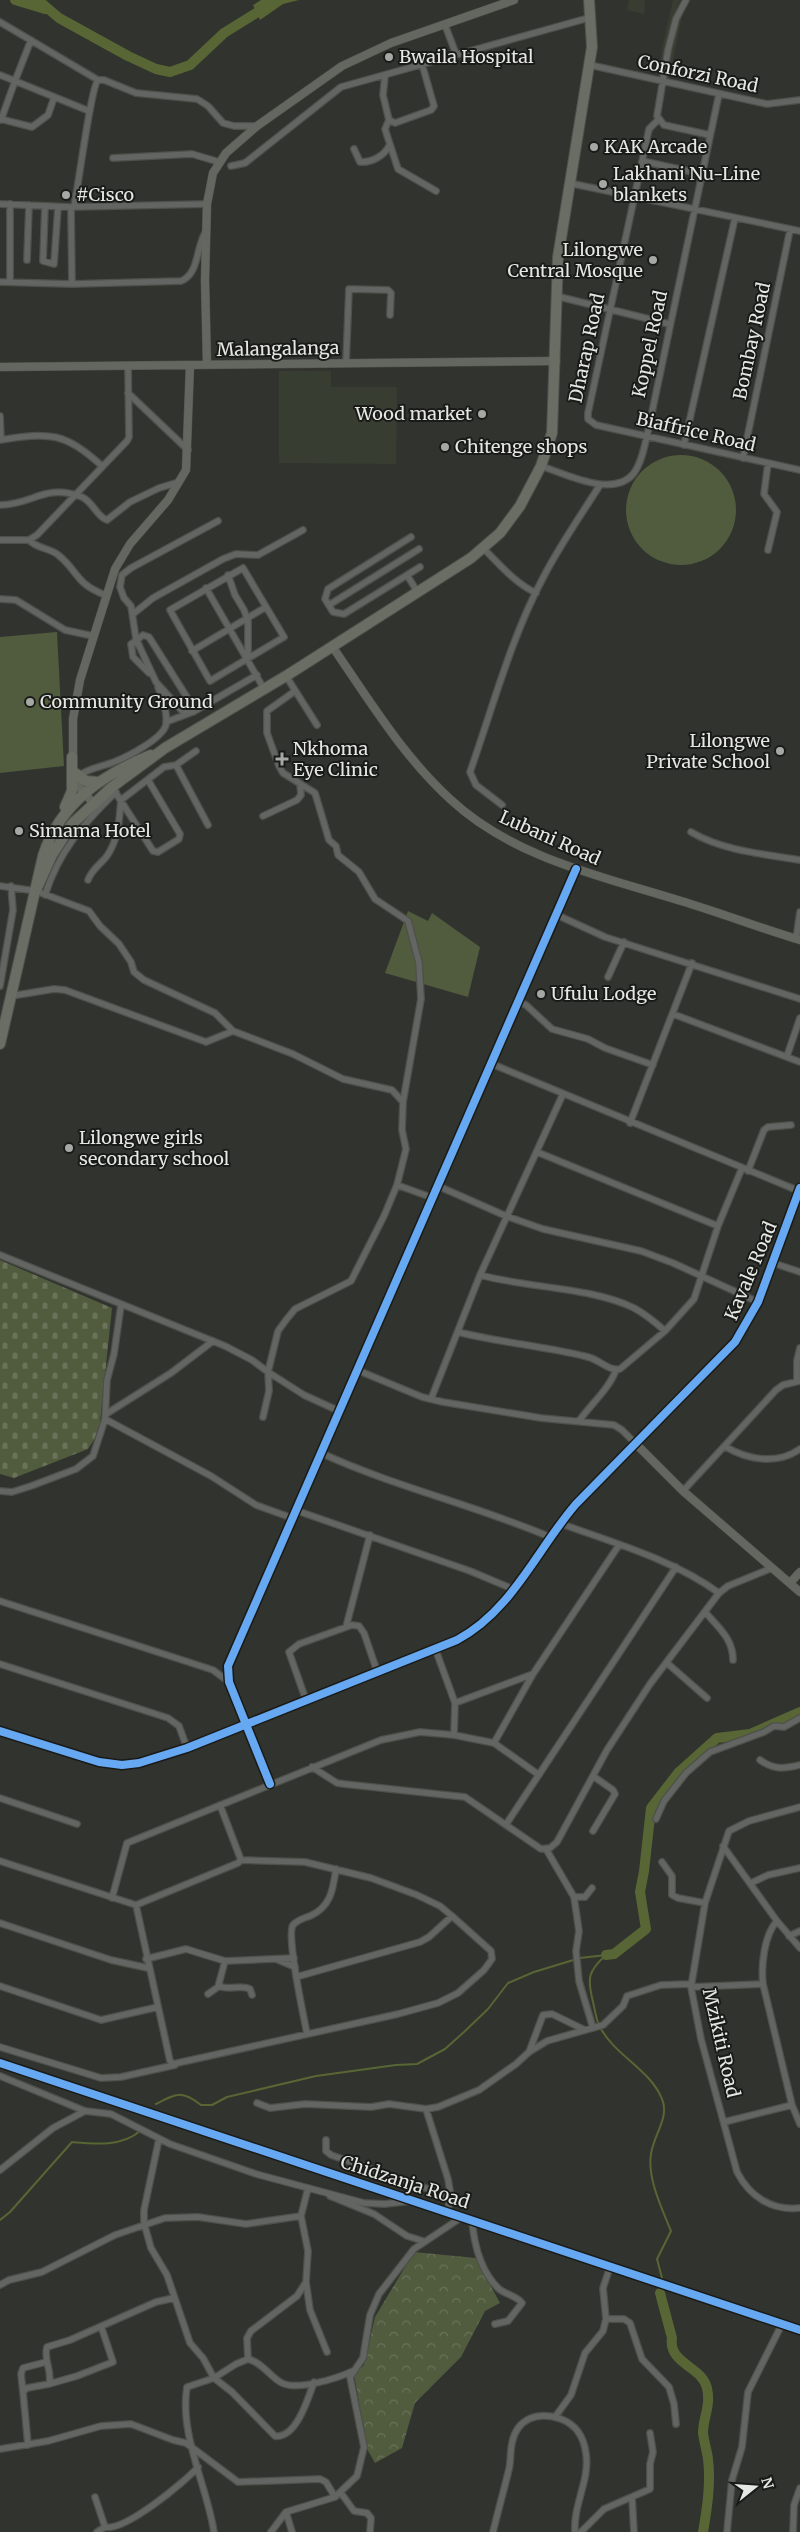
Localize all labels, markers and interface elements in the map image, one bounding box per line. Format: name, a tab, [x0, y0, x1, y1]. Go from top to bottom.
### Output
place label: Bwaila Hospital	[399, 45, 534, 68]
street label: Conforzi Road	[636, 50, 761, 98]
marker: Bwaila Hospital	[383, 51, 395, 63]
place label: KAK Arcade	[604, 135, 707, 158]
marker: KAK Arcade	[588, 141, 600, 153]
place label: Lakhani Nu-Line blankets	[612, 162, 760, 206]
marker: Lakhani Nu-Line blankets	[597, 178, 609, 190]
place label: #Cisco	[76, 183, 134, 206]
marker: #Cisco	[60, 189, 72, 201]
place label: Lilongwe Central Mosque	[508, 238, 643, 282]
marker: Lilongwe Central Mosque	[647, 254, 659, 266]
street label: Bombay Road	[728, 280, 775, 402]
street label: Koppel Road	[627, 288, 672, 399]
street label: Dharap Road	[564, 291, 609, 405]
street label: Malangalanga	[216, 336, 340, 361]
place label: Wood market	[354, 402, 472, 425]
street label: Biaffrice Road	[634, 407, 758, 456]
marker: Wood market	[476, 408, 488, 420]
place label: Chitenge shops	[455, 435, 587, 458]
marker: Chitenge shops	[439, 441, 451, 453]
place label: Community Ground	[40, 690, 213, 713]
marker: Community Ground	[24, 696, 36, 708]
place label: Lilongwe Private School	[646, 729, 770, 773]
place label: Nkhoma Eye Clinic	[293, 737, 378, 781]
marker: Lilongwe Private School	[774, 745, 786, 757]
marker: Nkhoma Eye Clinic	[275, 752, 289, 766]
street label: Lubani Road	[496, 805, 604, 870]
place label: Simama Hotel	[29, 819, 151, 842]
marker: Simama Hotel	[13, 825, 25, 837]
place label: Ufulu Lodge	[551, 982, 656, 1005]
marker: Ufulu Lodge	[535, 988, 547, 1000]
place label: Lilongwe girls secondary school	[79, 1126, 230, 1170]
marker: Lilongwe girls secondary school	[63, 1142, 75, 1154]
street label: Kavale Road	[719, 1218, 782, 1324]
street label: Mzikiti Road	[698, 1986, 745, 2100]
street label: Chidzanja Road	[338, 2150, 473, 2213]
north arrow	[730, 2462, 780, 2512]
text: N	[757, 2475, 778, 2491]

